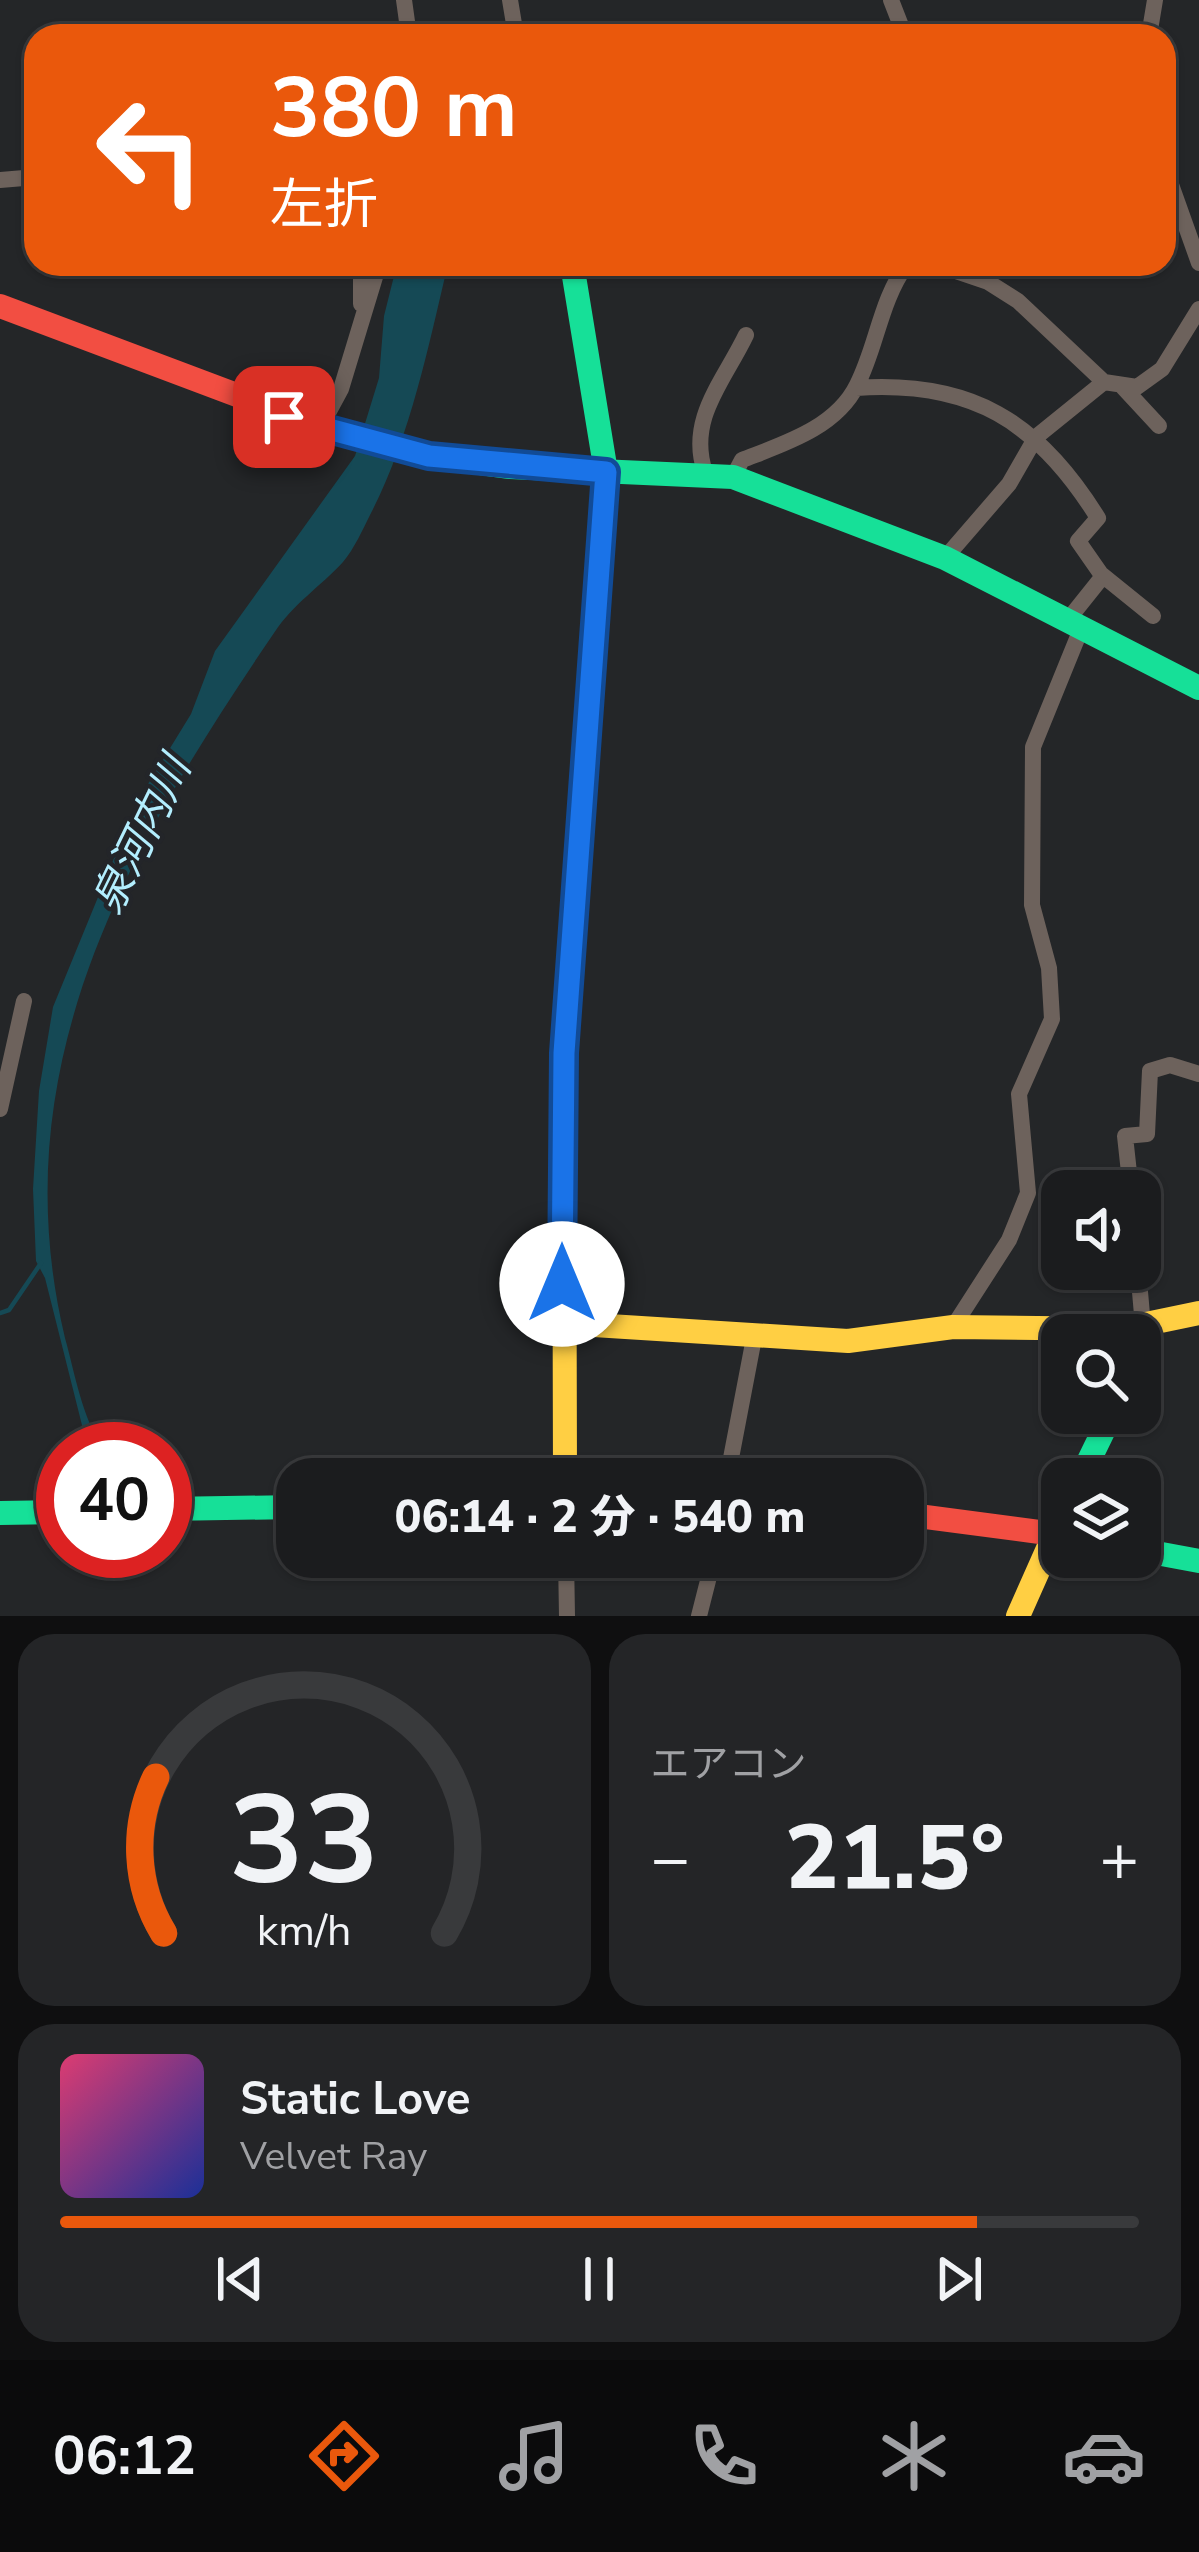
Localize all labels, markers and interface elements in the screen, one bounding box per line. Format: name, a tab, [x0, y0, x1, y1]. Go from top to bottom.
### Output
text: 380 m	[270, 51, 518, 166]
icon: left	[72, 72, 228, 228]
text: 左折	[270, 168, 378, 242]
pin	[233, 366, 335, 468]
icon: arrive	[251, 384, 317, 450]
water label: 泉河内川	[80, 743, 206, 923]
map controls	[1041, 1170, 1161, 1578]
button: sound	[1041, 1170, 1161, 1290]
position arrow	[499, 1221, 625, 1347]
button: search	[1041, 1314, 1161, 1434]
speed limit sign: 40	[36, 1422, 192, 1578]
button: layers	[1041, 1458, 1161, 1578]
text: 06:14 · 2 分 · 540 m	[394, 1487, 806, 1548]
text: エアコン	[651, 1738, 807, 1791]
text: 33	[229, 1756, 379, 1926]
text: 21.5°	[785, 1797, 1005, 1920]
text: −	[651, 1814, 690, 1904]
text: +	[1099, 1814, 1139, 1904]
text: km/h	[257, 1902, 352, 1960]
text: Static Love	[240, 2069, 470, 2130]
text: Velvet Ray	[240, 2130, 427, 2183]
icon: previous	[207, 2246, 273, 2312]
icon: pause	[566, 2246, 632, 2312]
icon: next	[926, 2246, 992, 2312]
icon: directions	[302, 2414, 386, 2498]
icon: music	[492, 2414, 576, 2498]
icon: phone	[682, 2414, 766, 2498]
icon: climate	[872, 2414, 956, 2498]
icon: car	[1062, 2414, 1146, 2498]
text: 06:12	[53, 2419, 196, 2493]

